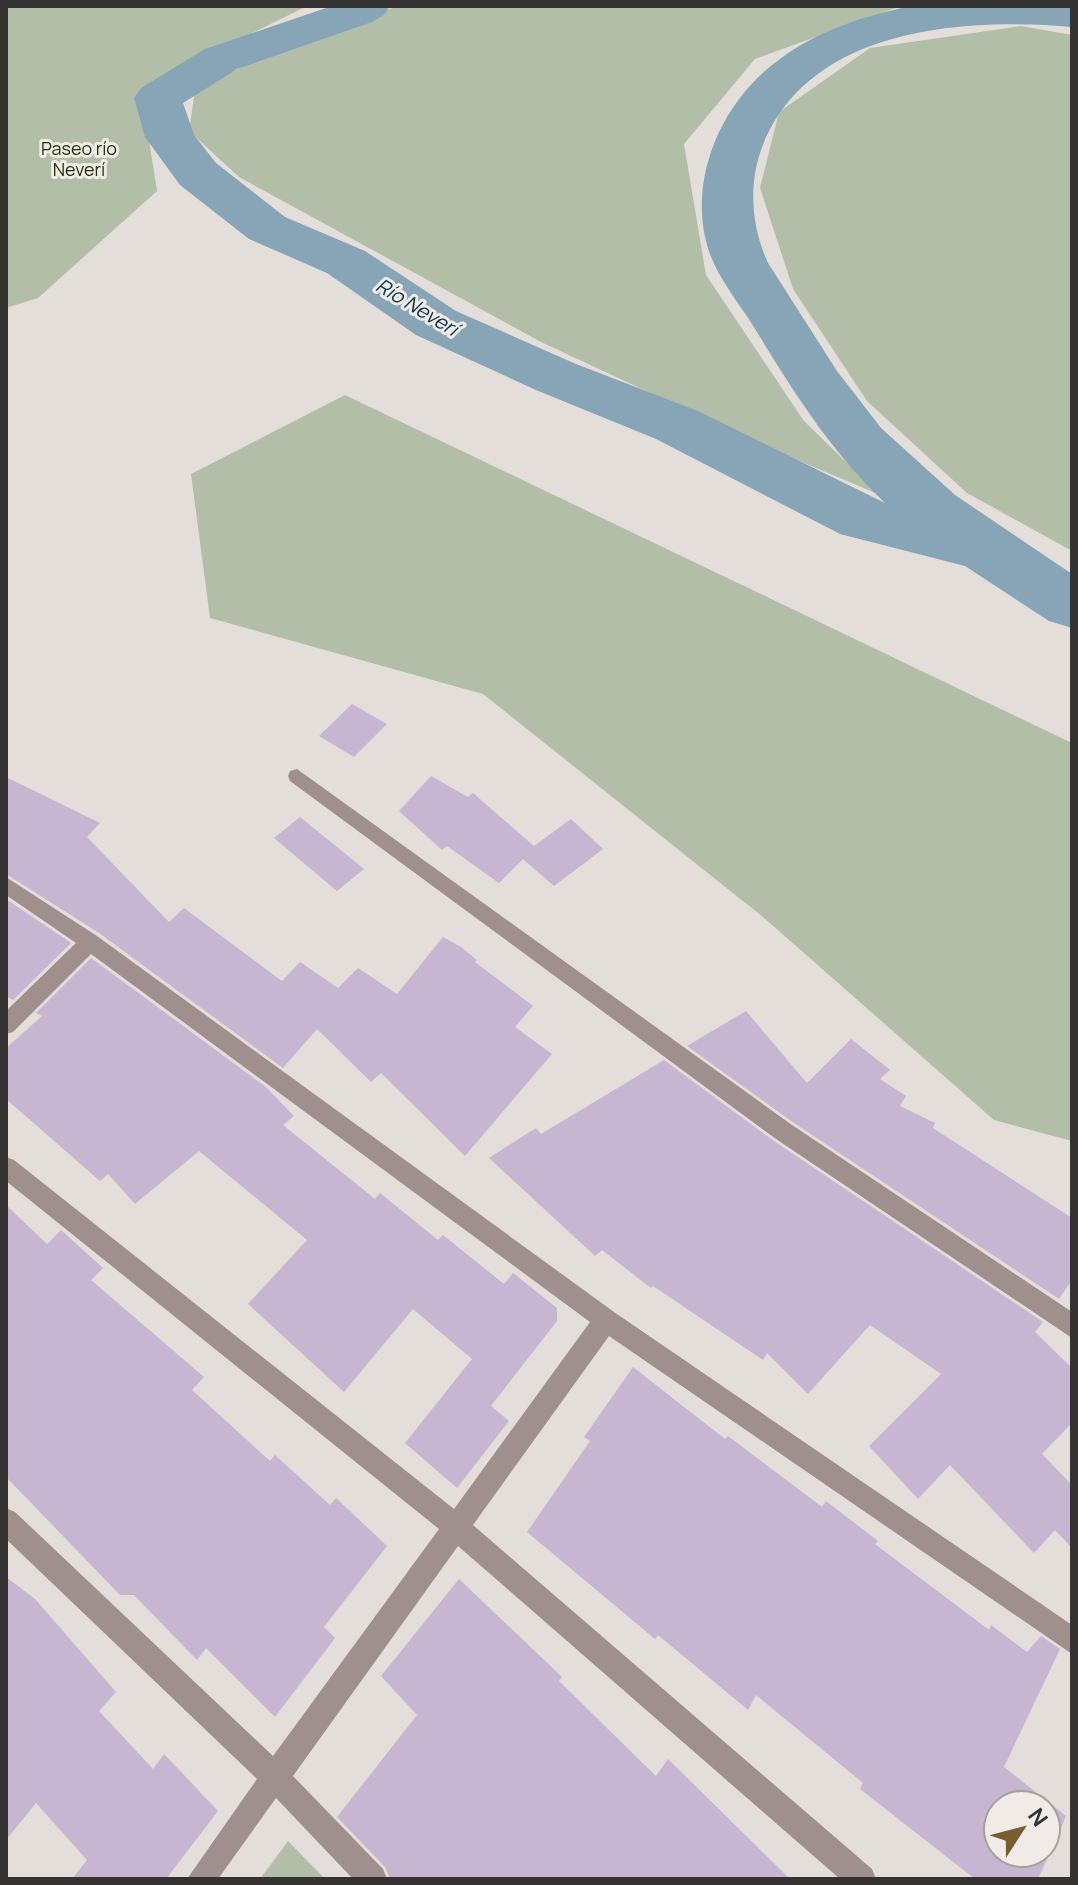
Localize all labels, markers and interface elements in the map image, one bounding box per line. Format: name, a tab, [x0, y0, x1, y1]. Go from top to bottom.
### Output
park label: Paseo río Neverí	[41, 136, 117, 181]
water label: Río Neverí	[371, 271, 467, 344]
north arrow	[982, 1789, 1062, 1869]
text: N	[1021, 1802, 1055, 1832]

